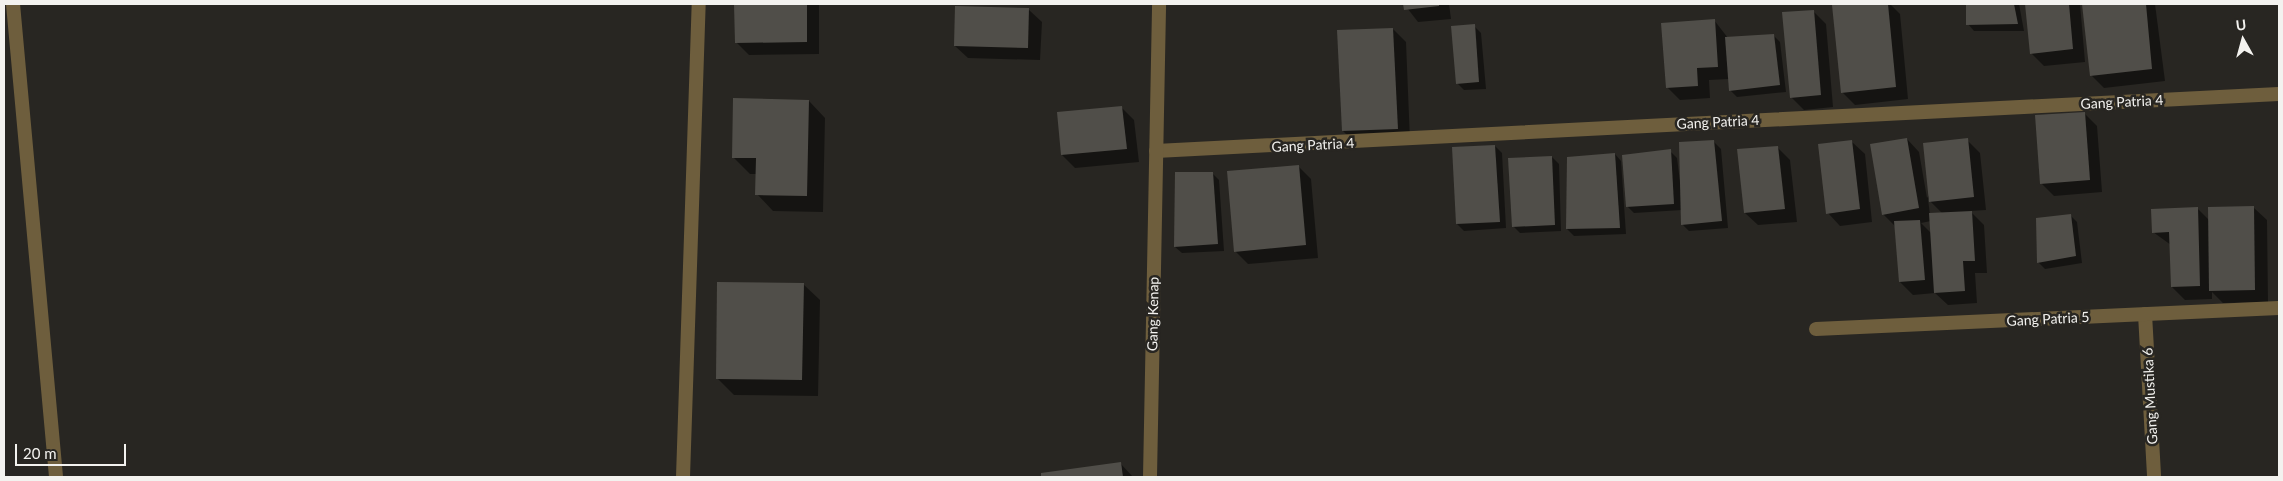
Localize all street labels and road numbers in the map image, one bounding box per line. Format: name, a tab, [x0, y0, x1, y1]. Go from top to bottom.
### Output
street label: Gang Patria 4	[2080, 91, 2164, 113]
street label: Gang Patria 4	[1676, 111, 1760, 133]
street label: Gang Patria 4	[1271, 134, 1355, 156]
street label: Gang Kenap	[1144, 277, 1162, 351]
street label: Gang Patria 5	[2006, 308, 2090, 330]
street label: Gang Mustika 6	[2139, 347, 2161, 445]

